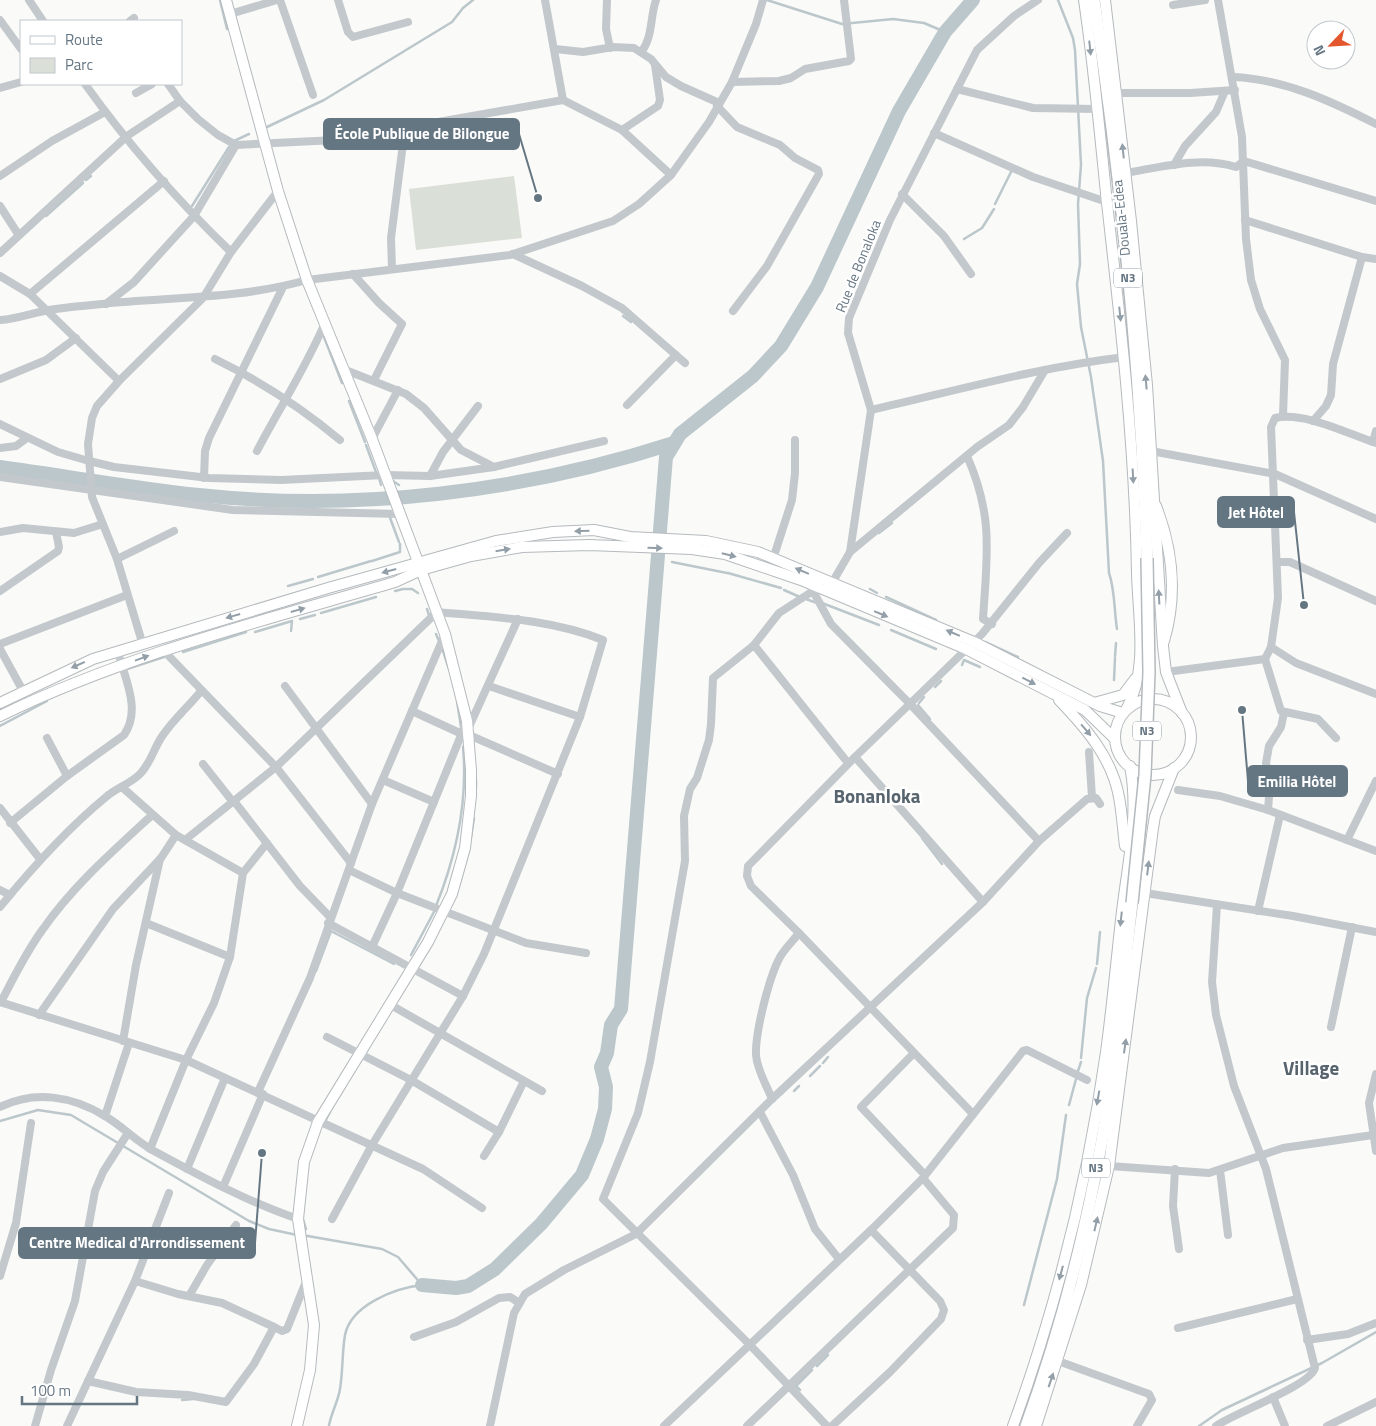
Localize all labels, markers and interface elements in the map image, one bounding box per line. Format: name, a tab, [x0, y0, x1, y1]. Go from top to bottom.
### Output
legend	[20, 20, 182, 85]
north arrow	[1306, 20, 1356, 70]
text: Route	[65, 28, 103, 51]
one-way arrow	[1086, 41, 1094, 57]
text: N	[1307, 42, 1330, 60]
text: Parc	[65, 53, 93, 76]
callout: École Publique de Bilongue	[324, 119, 519, 149]
text: École Publique de Bilongue	[335, 122, 510, 145]
one-way arrow	[1119, 143, 1127, 159]
street label: Douala-Edea	[1106, 179, 1135, 257]
street label: Rue de Bonaloka	[829, 216, 886, 315]
road number: N3	[1114, 268, 1142, 288]
one-way arrow	[1116, 306, 1124, 322]
one-way arrow	[1142, 374, 1150, 390]
one-way arrow	[1129, 468, 1137, 484]
callout: Jet Hôtel	[1218, 497, 1294, 527]
text: Jet Hôtel	[1228, 501, 1284, 524]
one-way arrow	[573, 527, 589, 535]
one-way arrow	[647, 544, 663, 552]
one-way arrow	[496, 545, 512, 553]
one-way arrow	[722, 551, 737, 559]
one-way arrow	[381, 567, 397, 575]
one-way arrow	[795, 567, 810, 574]
one-way arrow	[1154, 589, 1162, 605]
one-way arrow	[290, 606, 305, 614]
one-way arrow	[874, 610, 888, 618]
one-way arrow	[225, 612, 240, 620]
one-way arrow	[945, 629, 960, 637]
one-way arrow	[135, 654, 150, 661]
one-way arrow	[71, 662, 85, 670]
one-way arrow	[1021, 677, 1036, 685]
road number: N3	[1133, 721, 1161, 740]
one-way arrow	[1081, 723, 1092, 736]
callout: Emilia Hôtel	[1248, 766, 1347, 796]
text: Emilia Hôtel	[1258, 770, 1336, 793]
district label: Bonanloka	[833, 781, 921, 810]
one-way arrow	[1144, 859, 1152, 875]
one-way arrow	[1117, 911, 1125, 927]
one-way arrow	[1121, 1038, 1129, 1054]
district label: Village	[1283, 1053, 1339, 1082]
one-way arrow	[1094, 1090, 1102, 1106]
road number: N3	[1082, 1158, 1110, 1178]
one-way arrow	[1092, 1216, 1100, 1231]
callout: Centre Medical d'Arrondissement	[19, 1228, 255, 1258]
text: Centre Medical d'Arrondissement	[29, 1231, 246, 1254]
one-way arrow	[1056, 1266, 1064, 1281]
one-way arrow	[1048, 1372, 1055, 1387]
scale bar	[22, 1374, 138, 1406]
text: 100 m	[30, 1379, 71, 1402]

